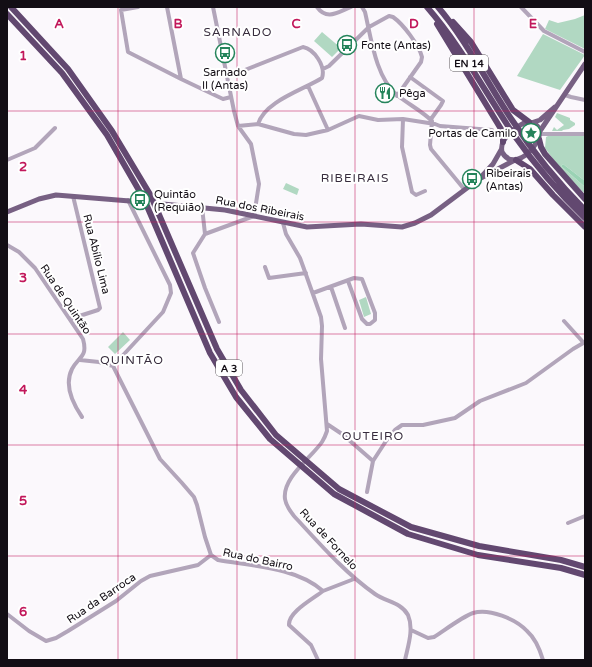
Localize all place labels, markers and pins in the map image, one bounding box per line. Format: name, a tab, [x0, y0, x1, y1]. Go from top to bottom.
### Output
bus stop icon: Fonte (Antas)	[336, 34, 358, 56]
place label: Fonte (Antas)	[361, 39, 431, 52]
bus stop icon: Sarnado II (Antas)	[214, 42, 236, 64]
place label: Sarnado II (Antas)	[202, 66, 248, 92]
restaurant icon: Pêga	[374, 82, 396, 104]
place label: Pêga	[399, 87, 426, 100]
place icon: Portas de Camilo	[520, 122, 542, 144]
place label: Portas de Camilo	[428, 127, 517, 140]
place label: Ribeirais (Antas)	[486, 167, 531, 193]
bus stop icon: Ribeirais (Antas)	[461, 168, 483, 190]
place label: Quintão (Requião)	[154, 188, 204, 214]
bus stop icon: Quintão (Requião)	[129, 189, 151, 211]

